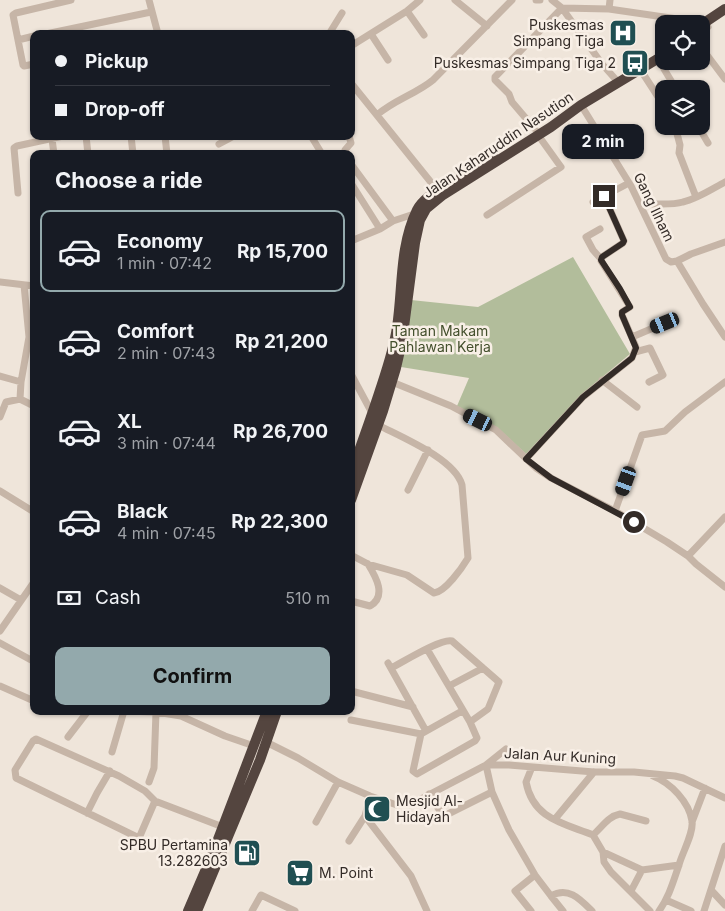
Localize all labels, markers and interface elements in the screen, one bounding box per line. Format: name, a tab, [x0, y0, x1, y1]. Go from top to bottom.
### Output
map controls	[655, 15, 710, 135]
button: locate	[655, 15, 710, 70]
place label: Puskesmas Simpang Tiga	[513, 16, 604, 49]
hospital icon: Puskesmas Simpang Tiga	[608, 18, 638, 48]
bus stop icon: Puskesmas Simpang Tiga 2	[620, 48, 650, 78]
text: Pickup	[85, 50, 148, 73]
place label: Puskesmas Simpang Tiga 2	[434, 54, 616, 71]
button: layers	[655, 80, 710, 135]
street label: Jalan Kaharuddin Nasution	[419, 88, 576, 201]
text: Drop-off	[85, 98, 165, 121]
callout: 2 min	[563, 124, 645, 158]
text: 2 min	[582, 131, 624, 151]
text: Choose a ride	[55, 167, 203, 193]
street label: Gang Ilham	[630, 170, 678, 244]
route end	[593, 185, 615, 207]
icon: car	[57, 229, 102, 274]
text: Economy	[117, 230, 203, 253]
text: Rp 15,700	[237, 240, 328, 263]
text: 1 min · 07:42	[117, 253, 212, 273]
car	[648, 310, 681, 336]
icon: car	[57, 319, 102, 364]
text: Comfort	[117, 320, 194, 343]
park label: Taman Makam Pahlawan Kerja	[389, 322, 491, 355]
text: Rp 21,200	[235, 330, 328, 353]
text: 2 min · 07:43	[117, 343, 215, 363]
car	[461, 407, 494, 433]
icon: car	[57, 409, 102, 454]
text: XL	[117, 410, 142, 433]
text: Rp 26,700	[233, 420, 328, 443]
text: 3 min · 07:44	[117, 433, 216, 453]
car	[613, 464, 638, 498]
icon: car	[57, 499, 102, 544]
text: Black	[117, 500, 168, 523]
text: Rp 22,300	[231, 510, 328, 533]
route start	[623, 511, 645, 533]
text: 4 min · 07:45	[117, 523, 216, 543]
icon: cash	[55, 584, 83, 612]
text: Cash	[95, 586, 141, 609]
text: 510 m	[285, 588, 330, 608]
button: Confirm	[55, 647, 330, 705]
street label: Jalan Aur Kuning	[504, 744, 616, 767]
place label: Mesjid Al- Hidayah	[396, 792, 463, 825]
mosque icon: Mesjid Al- Hidayah	[362, 794, 392, 824]
place label: SPBU Pertamina 13.282603	[120, 836, 228, 869]
fuel station icon: SPBU Pertamina 13.282603	[232, 838, 262, 868]
supermarket icon: M. Point	[285, 858, 315, 888]
place label: M. Point	[319, 864, 374, 881]

